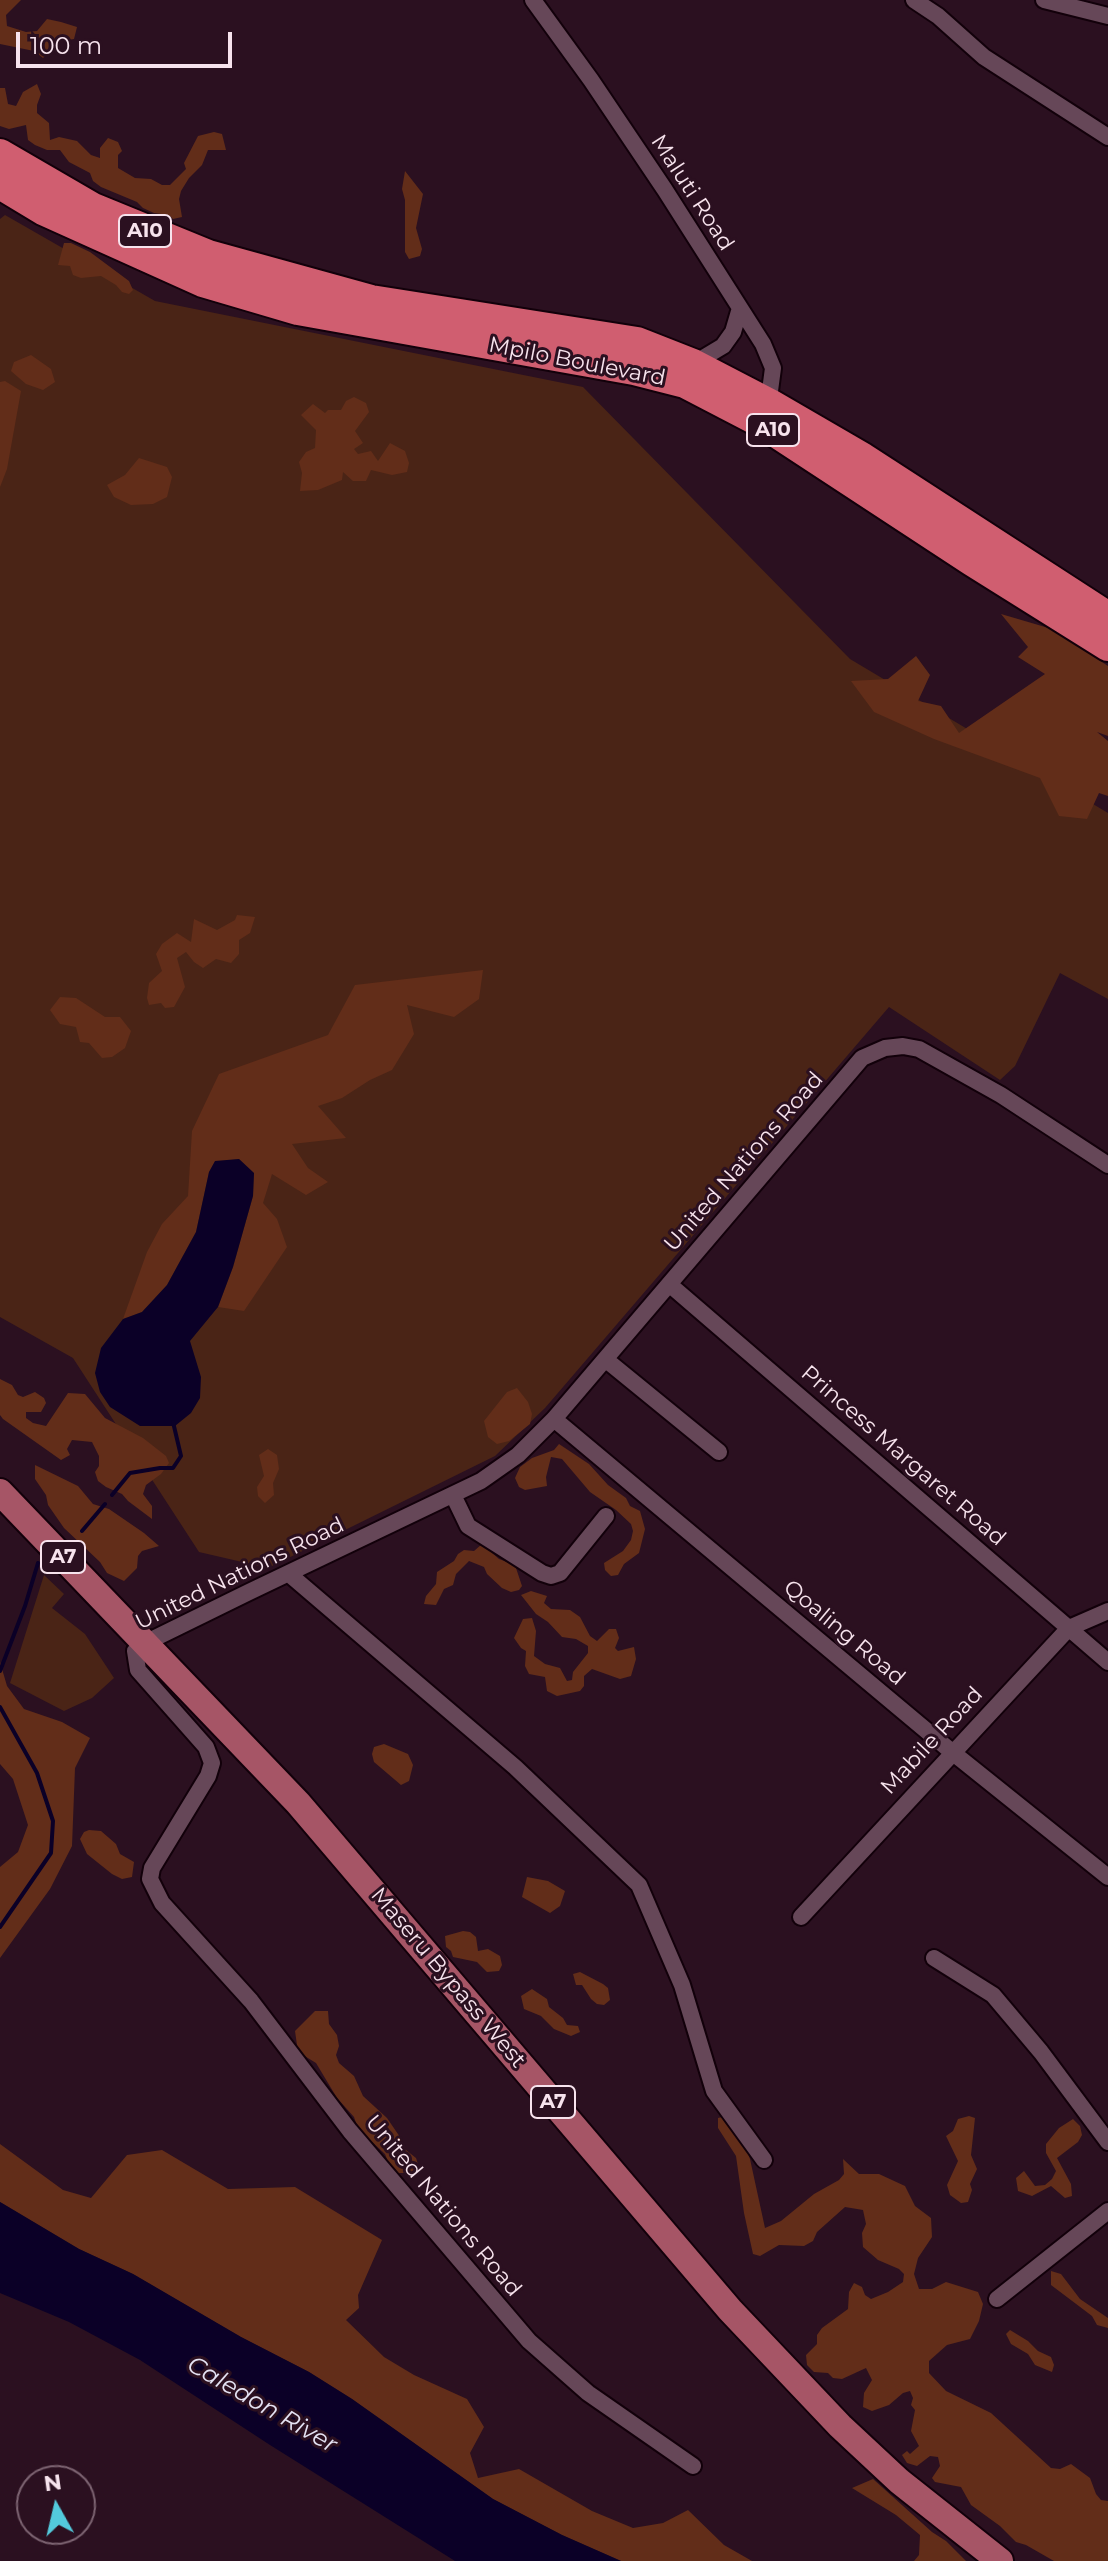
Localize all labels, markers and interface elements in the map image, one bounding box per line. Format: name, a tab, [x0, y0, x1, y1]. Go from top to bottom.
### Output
scale bar	[20, 16, 236, 66]
text: 100 m	[30, 31, 102, 60]
street label: Maluti Road	[645, 130, 739, 256]
road number: A10	[119, 215, 171, 247]
street label: Mpilo Boulevard	[486, 332, 668, 392]
road number: A10	[747, 414, 799, 446]
street label: United Nations Road	[659, 1067, 829, 1257]
street label: Princess Margaret Road	[795, 1360, 1011, 1552]
street label: United Nations Road	[131, 1512, 349, 1636]
road number: A7	[41, 1541, 85, 1573]
street label: Qoaling Road	[778, 1575, 910, 1691]
street label: Mabile Road	[876, 1682, 988, 1800]
street label: Maseru Bypass West	[365, 1883, 531, 2073]
road number: A7	[531, 2086, 575, 2118]
street label: United Nations Road	[359, 2110, 527, 2302]
water label: Caledon River	[182, 2350, 342, 2460]
north arrow	[16, 2465, 96, 2545]
text: N	[42, 2468, 64, 2497]

